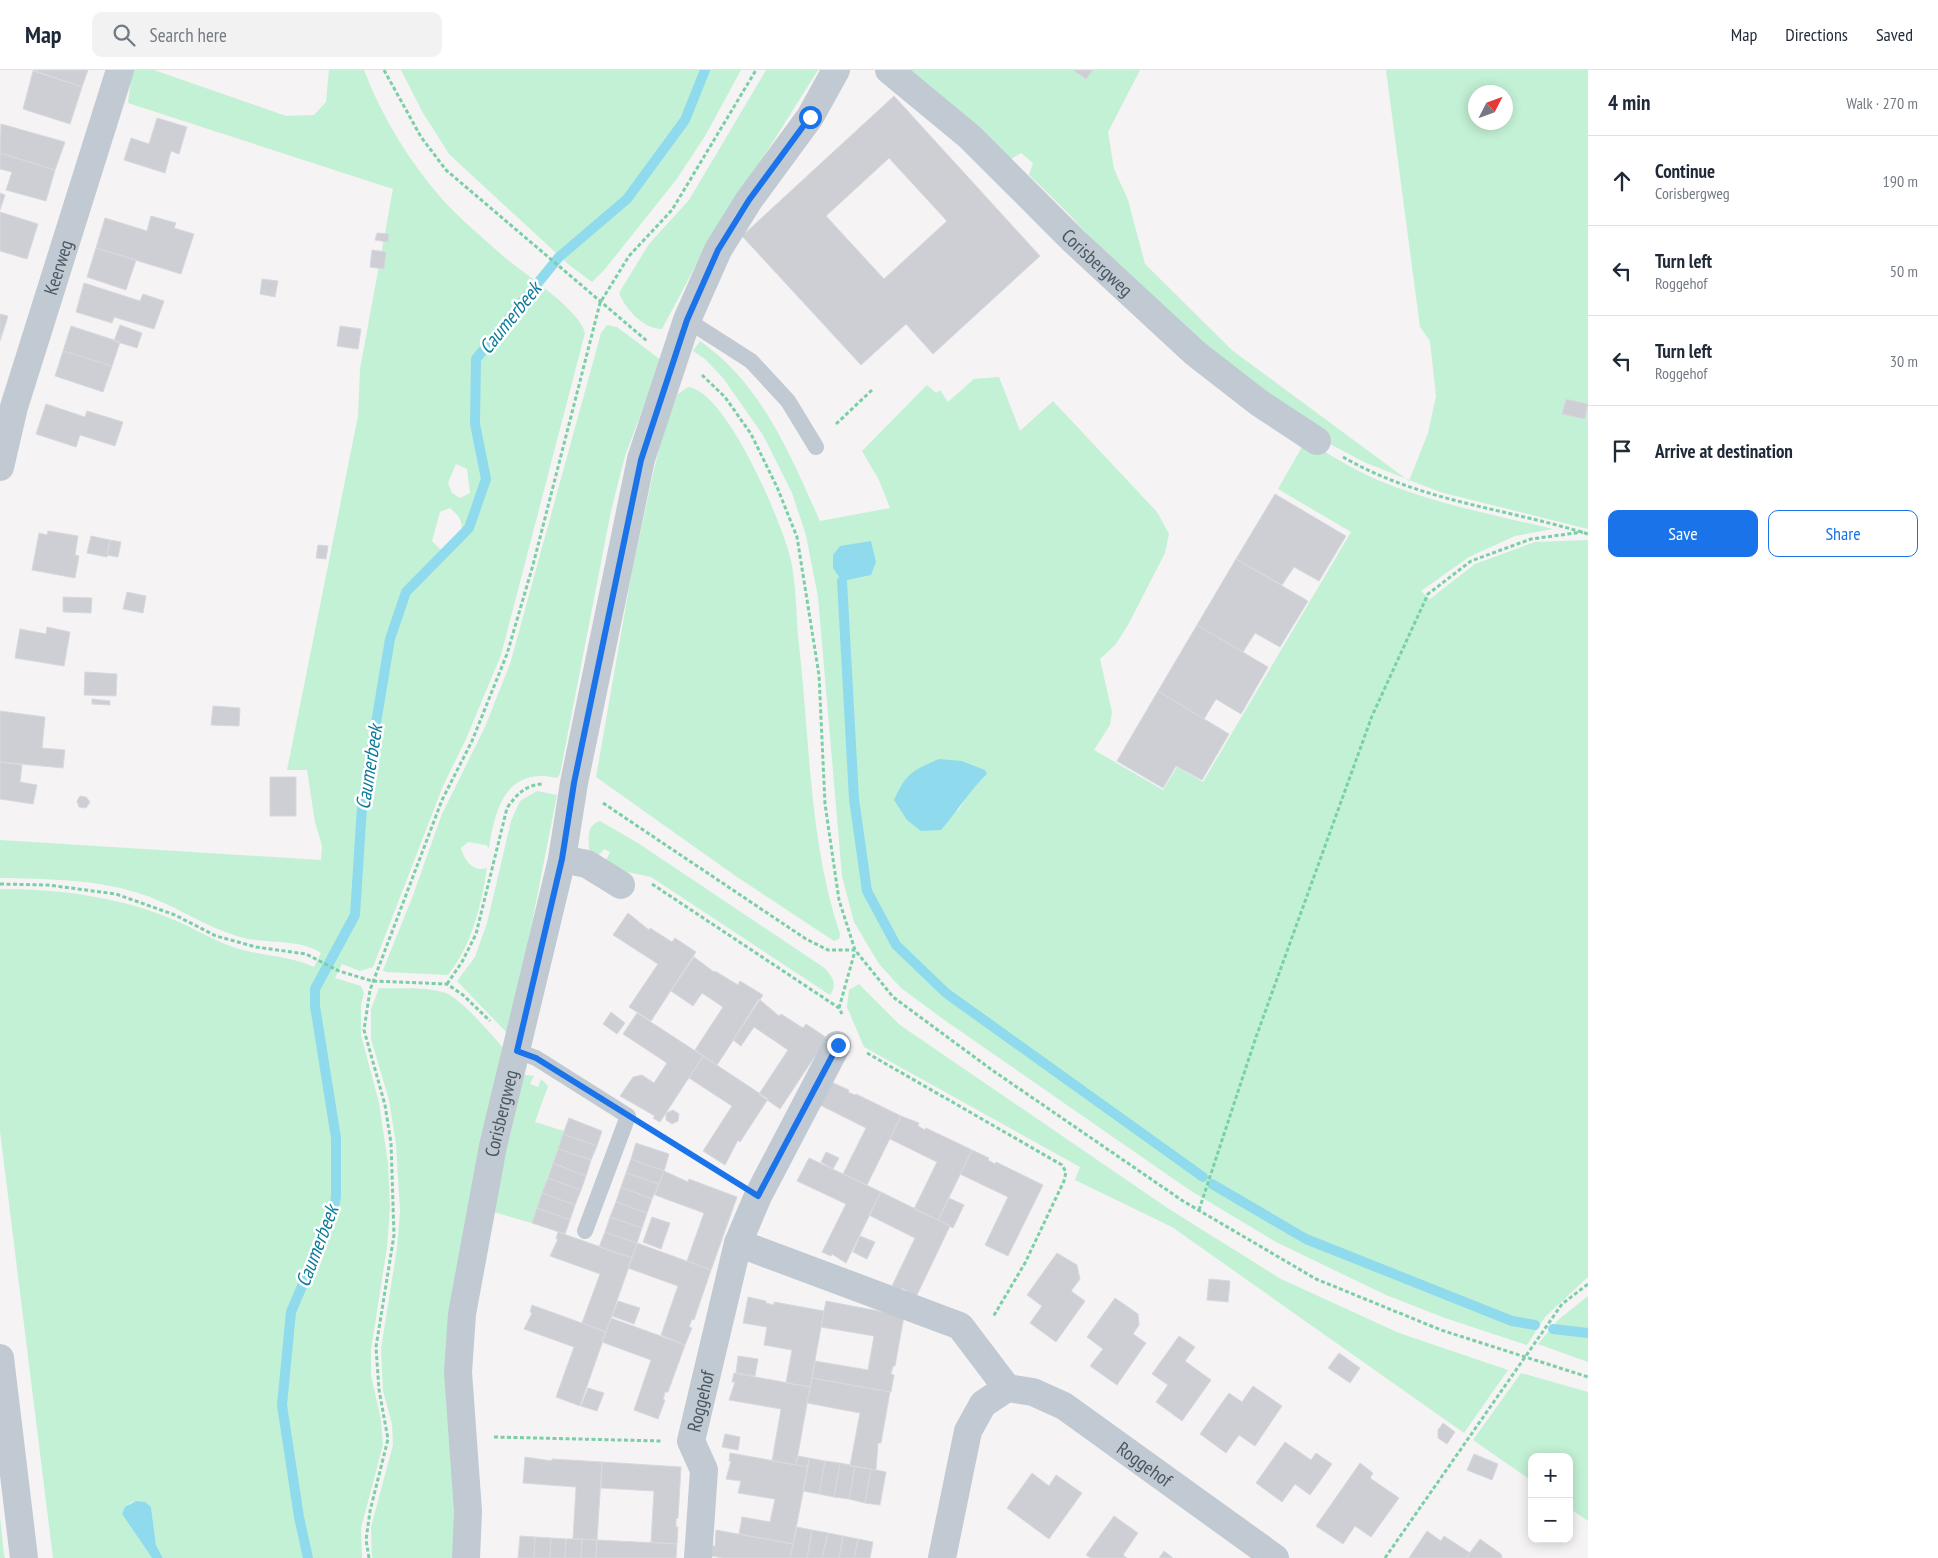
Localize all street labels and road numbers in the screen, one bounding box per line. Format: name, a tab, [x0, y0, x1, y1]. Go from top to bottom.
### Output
street label: Corisbergweg	[1057, 224, 1138, 302]
street label: Keerweg	[38, 237, 78, 298]
street label: Corisbergweg	[479, 1067, 523, 1159]
street label: Roggehof	[682, 1367, 720, 1434]
street label: Roggehof	[1112, 1436, 1178, 1493]

